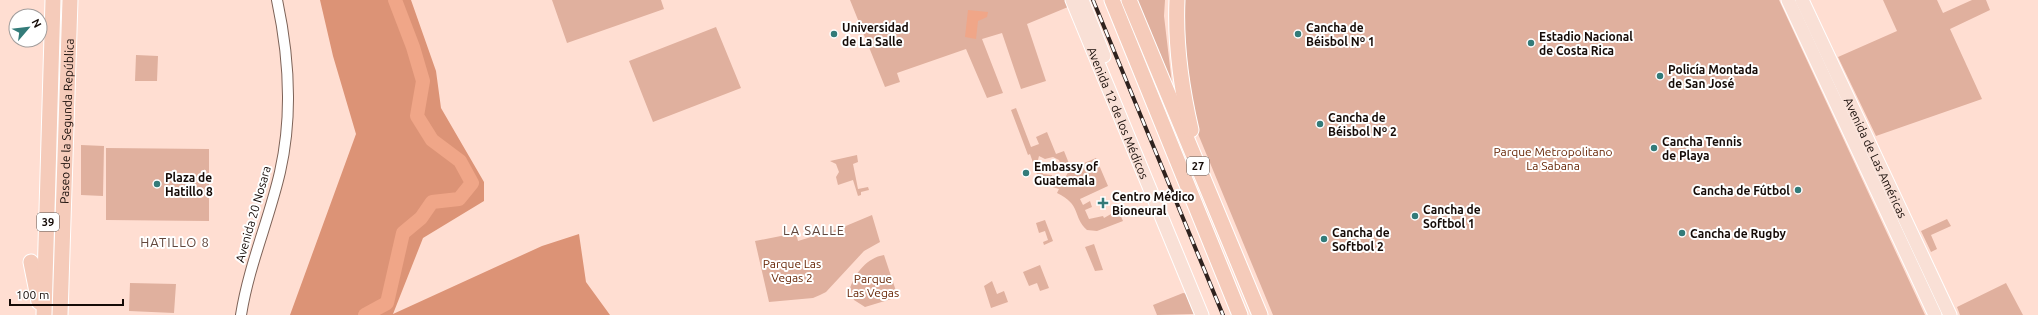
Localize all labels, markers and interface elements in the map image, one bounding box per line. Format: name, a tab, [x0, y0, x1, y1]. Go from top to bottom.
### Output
north arrow	[8, 8, 48, 48]
text: N	[30, 17, 44, 30]
place label: Universidad de La Salle	[842, 21, 909, 48]
place label: Cancha de Béisbol Nº 1	[1306, 21, 1375, 48]
marker: Universidad de La Salle	[829, 29, 839, 39]
marker: Cancha de Béisbol Nº 1	[1293, 29, 1303, 39]
place label: Estadio Nacional de Costa Rica	[1539, 30, 1633, 57]
street label: Paseo de la Segunda República	[57, 38, 75, 204]
marker: Estadio Nacional de Costa Rica	[1526, 38, 1536, 48]
street label: Avenida 12 de los Médicos	[1086, 45, 1152, 181]
place label: Policía Montada de San José	[1668, 63, 1758, 90]
marker: Policía Montada de San José	[1655, 71, 1665, 81]
street label: Avenida de Las Américas	[1842, 95, 1910, 220]
place label: Cancha de Béisbol Nº 2	[1328, 111, 1397, 138]
marker: Cancha de Béisbol Nº 2	[1315, 119, 1325, 129]
place label: Cancha Tennis de Playa	[1662, 135, 1742, 162]
marker: Cancha Tennis de Playa	[1649, 143, 1659, 153]
park label: Parque Metropolitano La Sabana	[1493, 145, 1613, 172]
road number: 27	[1187, 157, 1209, 175]
place label: Embassy of Guatemala	[1034, 160, 1099, 187]
street label: Avenida 20 Nosara	[233, 164, 273, 264]
marker: Embassy of Guatemala	[1021, 168, 1031, 178]
place label: Plaza de Hatillo 8	[165, 171, 213, 198]
marker: Plaza de Hatillo 8	[152, 179, 162, 189]
place label: Cancha de Fútbol	[1693, 184, 1790, 197]
marker: Cancha de Fútbol	[1793, 185, 1803, 195]
place label: Centro Médico Bioneural	[1112, 190, 1195, 217]
marker: Centro Médico Bioneural	[1097, 197, 1109, 209]
place label: Cancha de Softbol 1	[1423, 203, 1481, 230]
marker: Cancha de Softbol 1	[1410, 211, 1420, 221]
road number: 39	[37, 213, 59, 231]
district label: LA SALLE	[783, 223, 845, 237]
place label: Cancha de Softbol 2	[1332, 226, 1390, 253]
place label: Cancha de Rugby	[1690, 227, 1786, 240]
marker: Cancha de Rugby	[1677, 228, 1687, 238]
marker: Cancha de Softbol 2	[1319, 234, 1329, 244]
district label: HATILLO 8	[140, 235, 210, 249]
park label: Parque Las Vegas 2	[763, 257, 821, 284]
park label: Parque Las Vegas	[847, 272, 899, 299]
scale bar	[10, 281, 123, 307]
text: 100 m	[16, 288, 49, 301]

